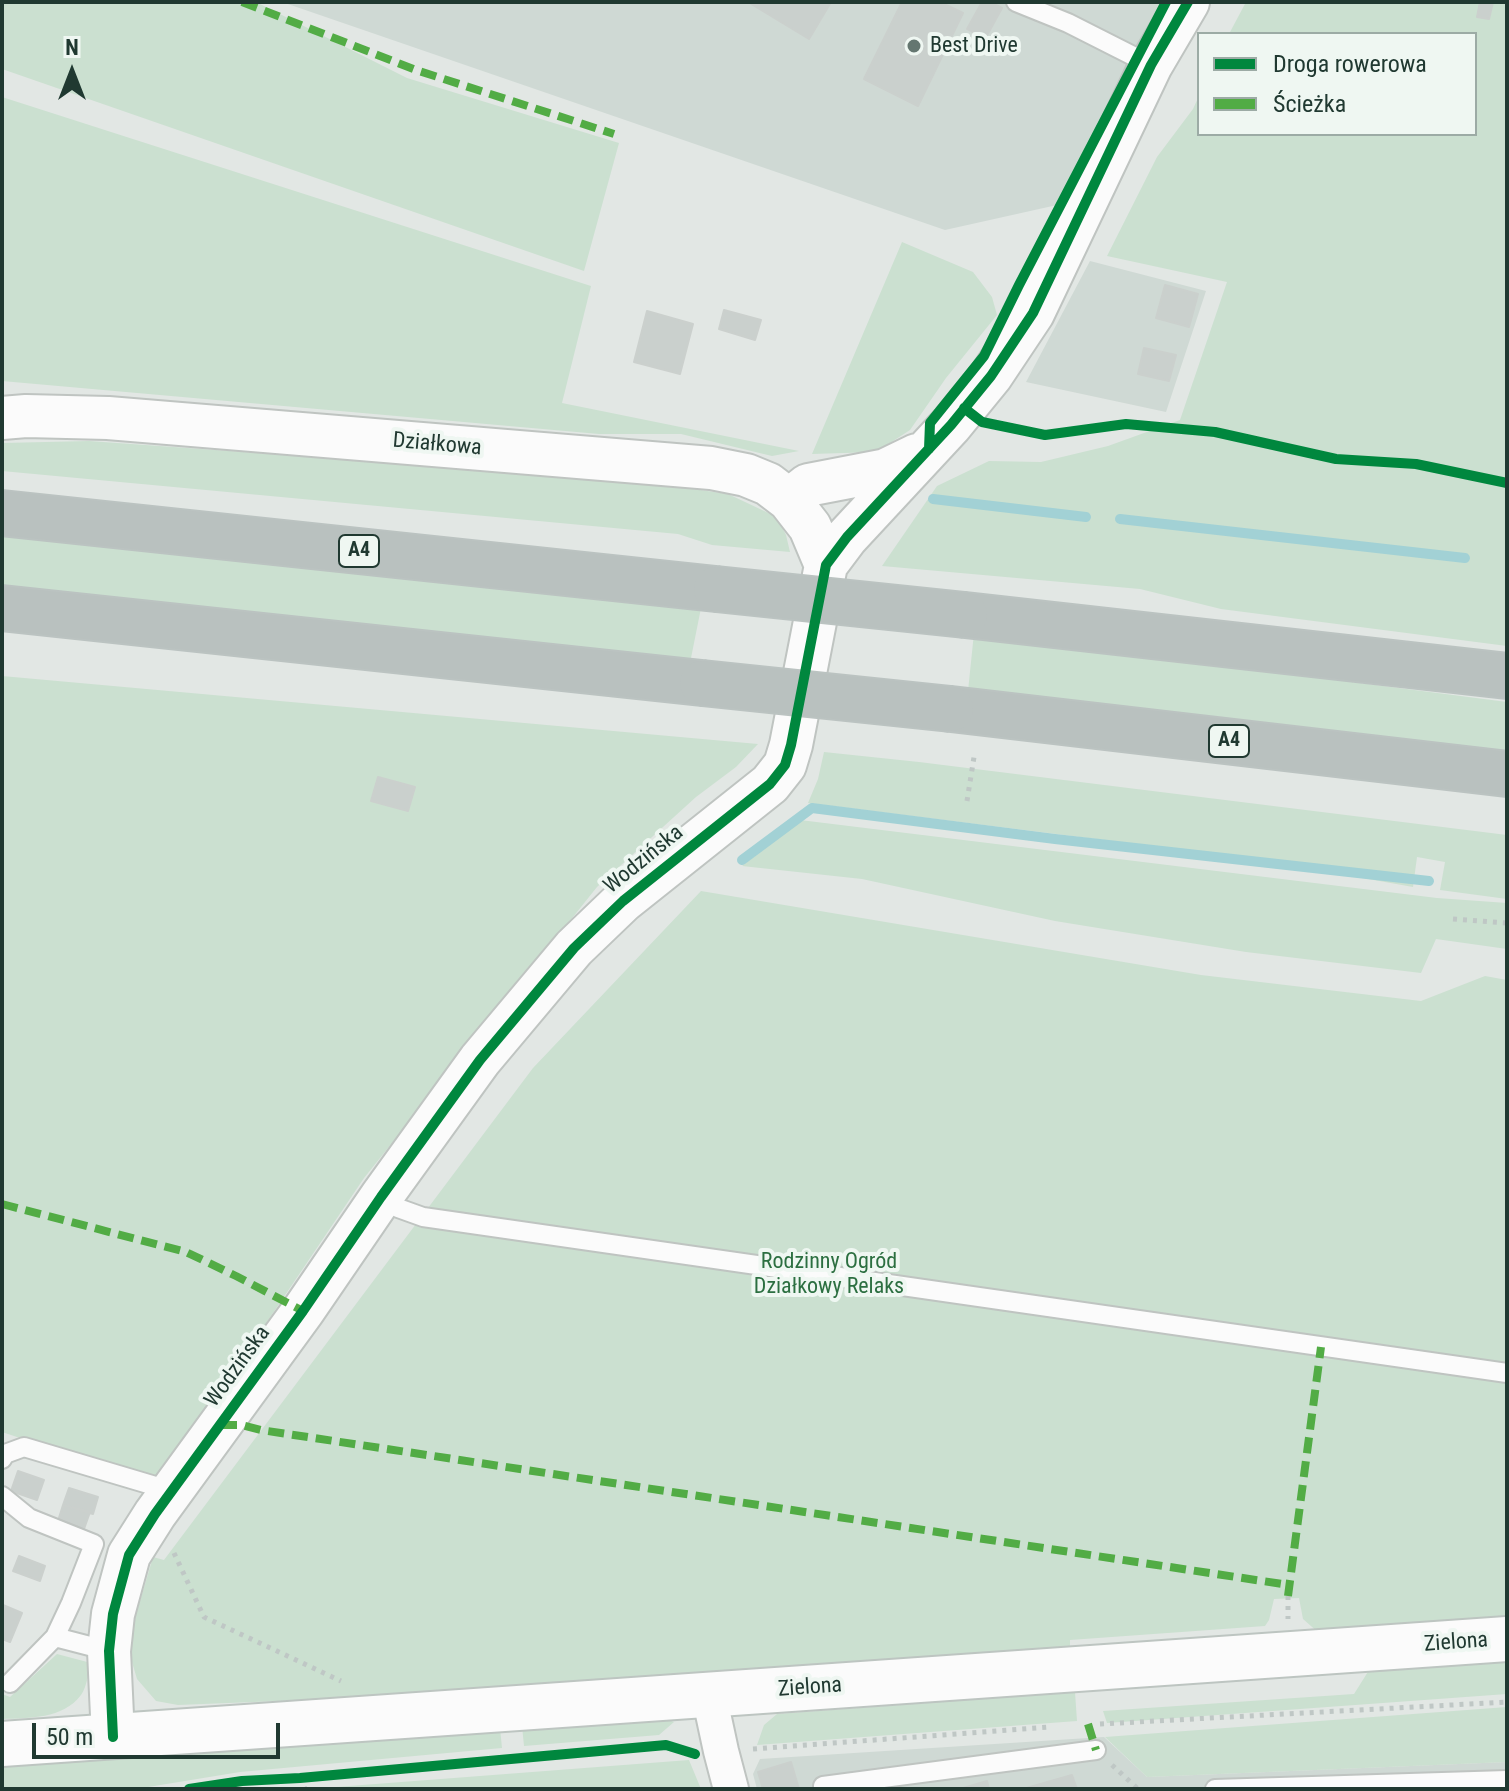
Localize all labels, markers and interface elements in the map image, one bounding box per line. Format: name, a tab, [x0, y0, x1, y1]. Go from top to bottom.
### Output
north arrow	[32, 32, 112, 112]
legend	[1197, 32, 1477, 136]
place label: Best Drive	[930, 33, 1018, 59]
text: N	[65, 35, 79, 60]
marker: Best Drive	[905, 37, 923, 55]
text: Droga rowerowa	[1273, 50, 1427, 78]
text: Ścieżka	[1273, 90, 1346, 118]
street label: Działkowa	[391, 428, 483, 462]
road number: A4	[339, 535, 379, 567]
road number: A4	[1209, 725, 1249, 757]
street label: Wodzińska	[599, 820, 689, 900]
park label: Rodzinny Ogród Działkowy Relaks	[754, 1249, 904, 1300]
street label: Wodzińska	[200, 1321, 276, 1413]
street label: Zielona	[1423, 1628, 1489, 1658]
street label: Zielona	[777, 1673, 843, 1703]
scale bar	[36, 1707, 284, 1757]
text: 50 m	[46, 1723, 93, 1751]

